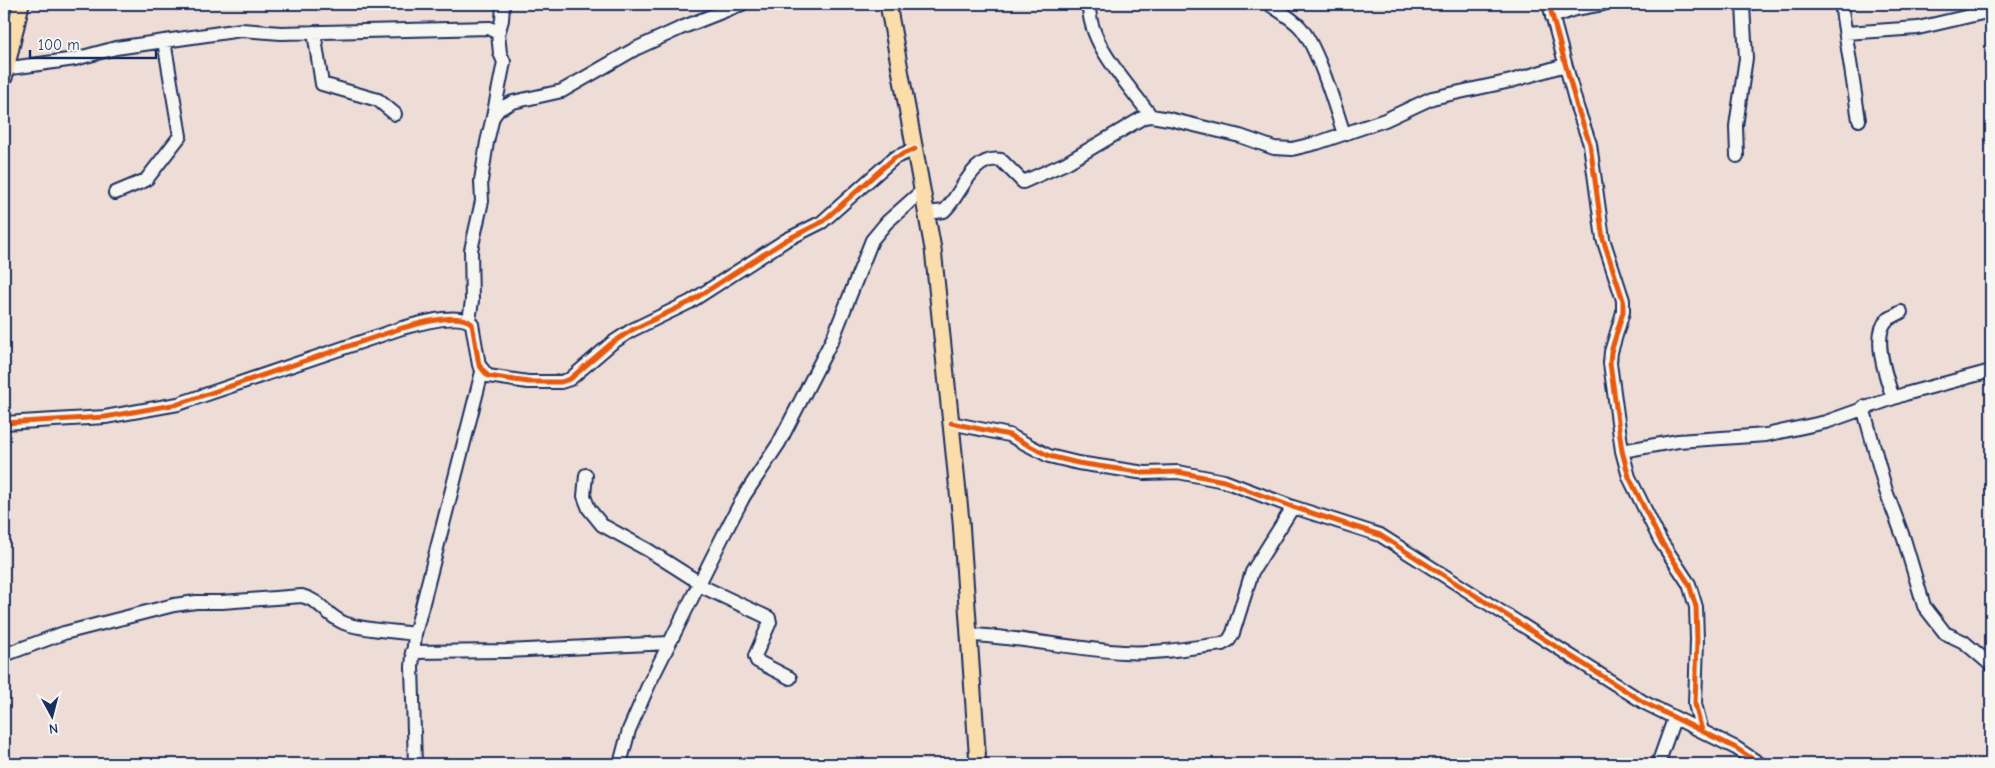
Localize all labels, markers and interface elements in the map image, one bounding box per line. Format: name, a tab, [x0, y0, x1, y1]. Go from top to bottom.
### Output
scale bar	[30, 28, 156, 60]
text: 100 m	[38, 36, 80, 54]
north arrow	[28, 690, 78, 740]
text: N	[48, 719, 59, 737]

